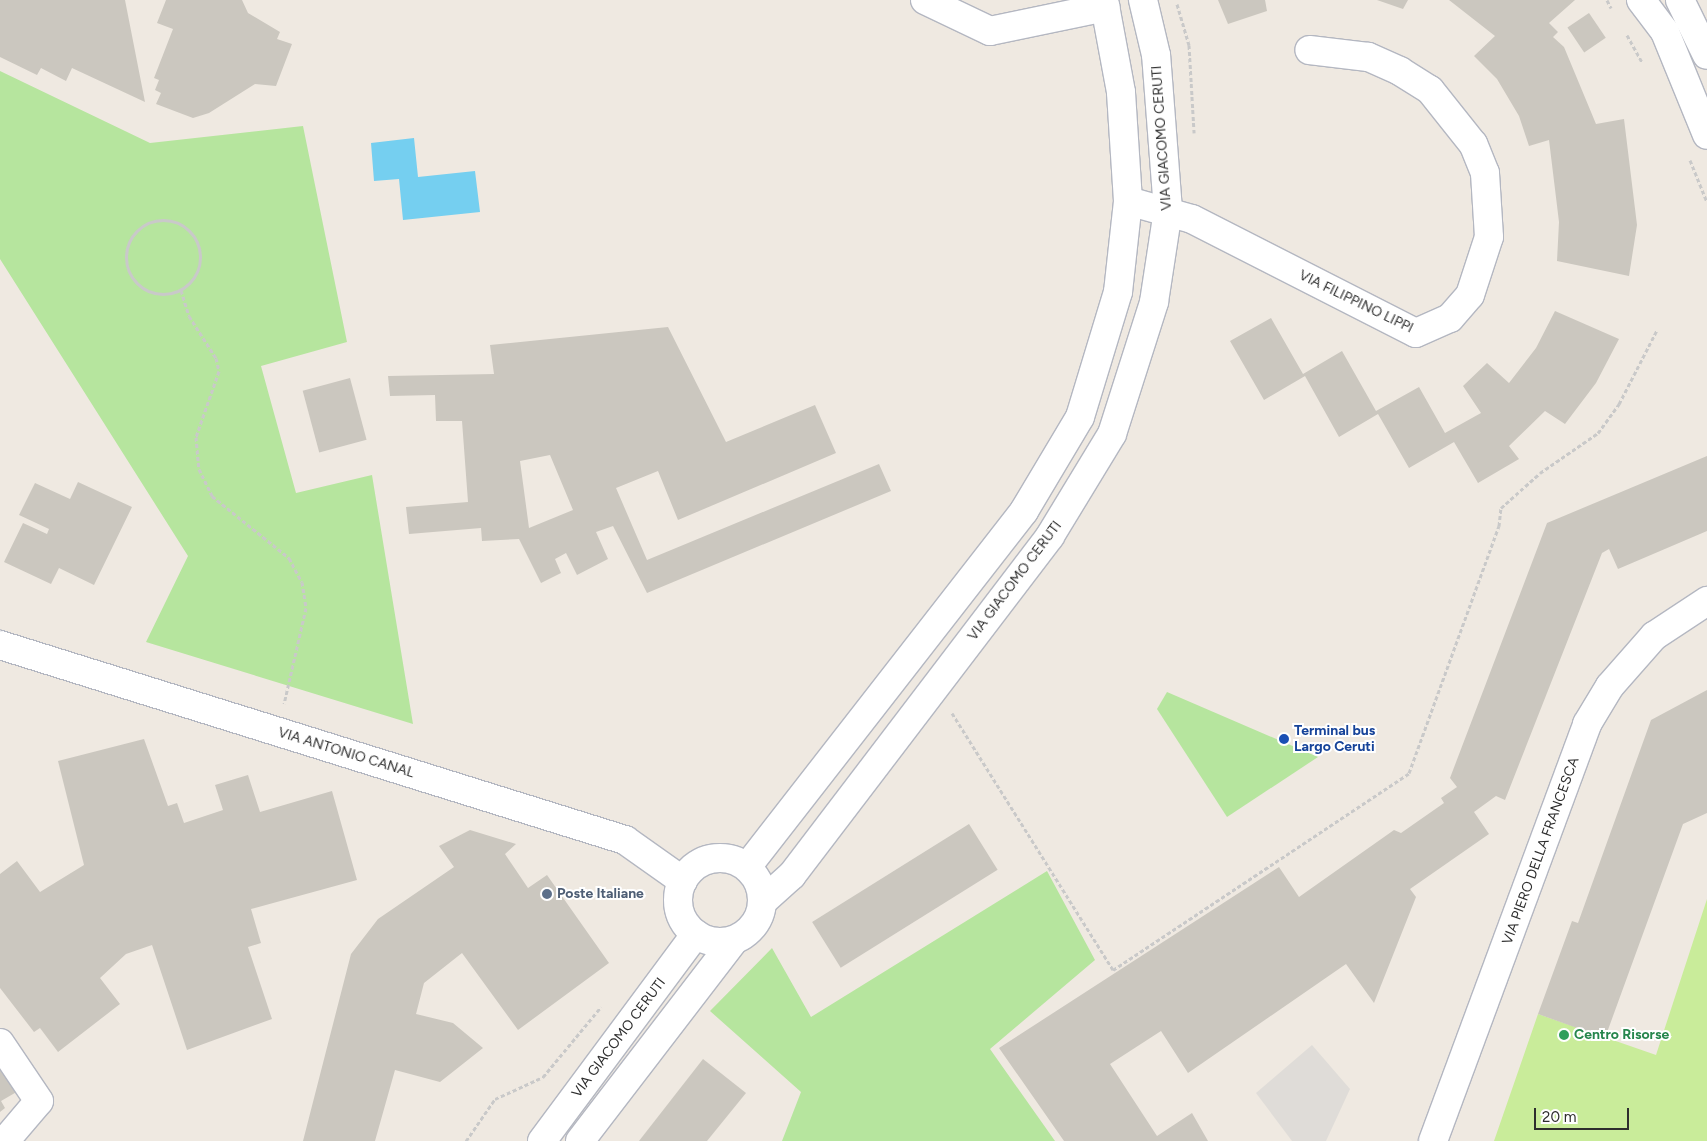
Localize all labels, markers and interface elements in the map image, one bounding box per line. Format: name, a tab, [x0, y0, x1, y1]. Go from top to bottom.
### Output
street label: VIA GIACOMO CERUTI	[1149, 65, 1175, 211]
street label: VIA FILIPPINO LIPPI	[1296, 267, 1416, 337]
street label: VIA GIACOMO CERUTI	[965, 518, 1065, 644]
place label: Terminal bus Largo Ceruti	[1294, 723, 1375, 756]
street label: VIA ANTONIO CANAL	[276, 724, 416, 782]
marker: Terminal bus Largo Ceruti	[1278, 733, 1290, 745]
street label: VIA PIERO DELLA FRANCESCA	[1499, 755, 1583, 947]
place label: Poste Italiane	[557, 886, 644, 902]
marker: Poste Italiane	[541, 888, 553, 900]
street label: VIA GIACOMO CERUTI	[569, 975, 669, 1101]
place label: Centro Risorse	[1574, 1027, 1669, 1043]
marker: Centro Risorse	[1558, 1029, 1570, 1041]
scale bar	[1537, 1098, 1632, 1130]
text: 20 m	[1542, 1108, 1576, 1126]

